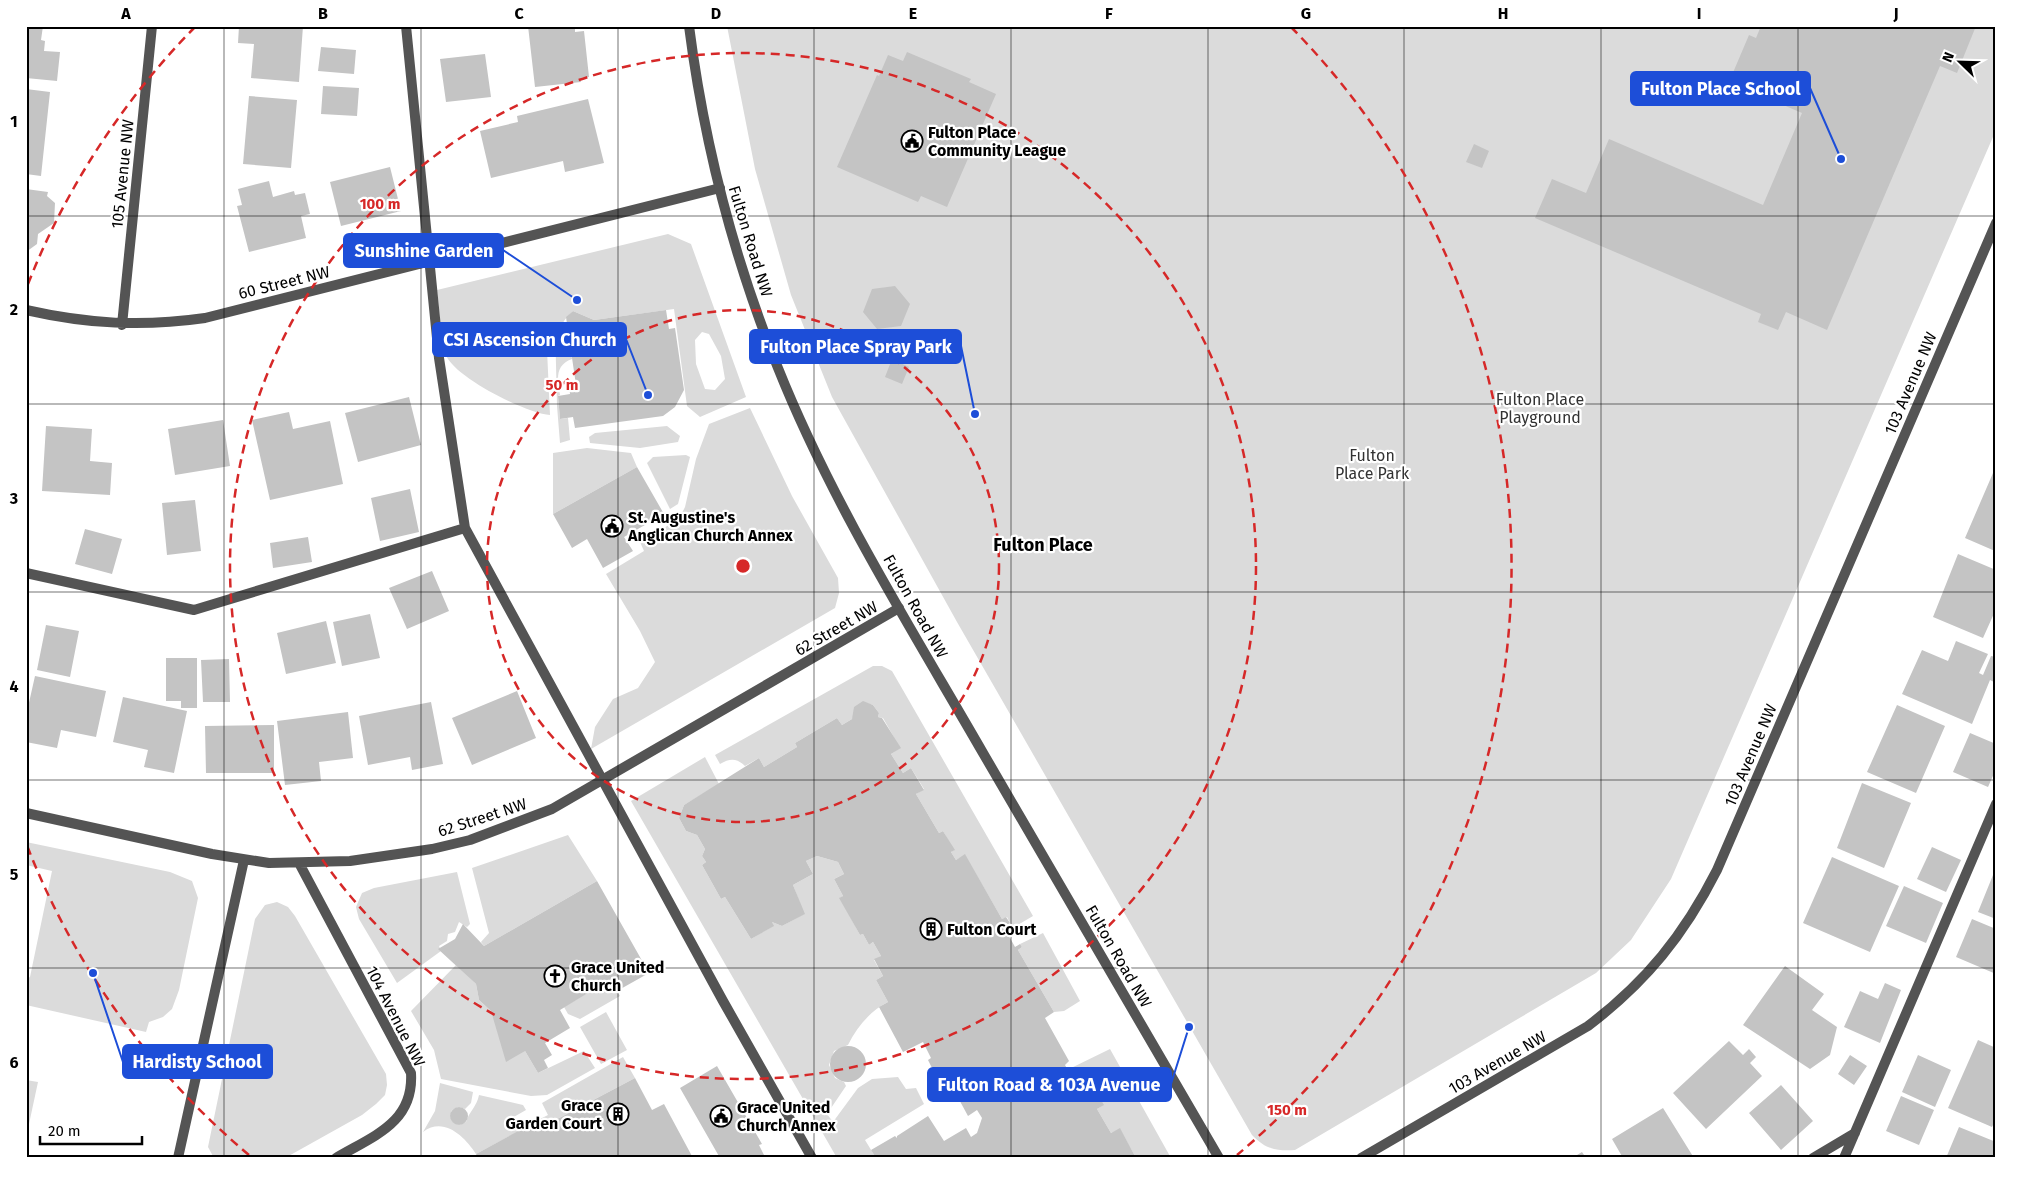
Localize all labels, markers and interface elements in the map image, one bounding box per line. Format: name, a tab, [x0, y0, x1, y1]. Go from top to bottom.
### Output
text: A	[120, 4, 131, 23]
text: B	[318, 4, 328, 23]
text: C	[514, 4, 524, 23]
text: D	[711, 4, 721, 23]
text: E	[909, 4, 917, 23]
text: F	[1105, 4, 1113, 23]
text: G	[1301, 4, 1311, 23]
text: H	[1498, 4, 1508, 23]
text: I	[1697, 4, 1701, 23]
text: J	[1892, 4, 1899, 23]
north arrow	[1934, 38, 1984, 88]
text: N	[1939, 50, 1958, 65]
callout: Fulton Place School	[1631, 72, 1810, 105]
text: Fulton Place School	[1641, 78, 1801, 100]
text: 1	[10, 112, 18, 131]
street label: 105 Avenue NW	[107, 119, 138, 230]
place label: Fulton Place Community League	[928, 123, 1066, 160]
public building icon: Fulton Place Community League	[900, 129, 924, 153]
street label: Fulton Road NW	[725, 183, 776, 299]
text: 100 m	[360, 195, 400, 213]
callout: Sunshine Garden	[344, 234, 503, 267]
text: Sunshine Garden	[355, 240, 494, 262]
street label: 60 Street NW	[236, 262, 332, 303]
text: 2	[10, 300, 18, 319]
callout: CSI Ascension Church	[433, 323, 626, 356]
text: CSI Ascension Church	[443, 329, 617, 351]
street label: 103 Avenue NW	[1880, 329, 1941, 437]
callout: Fulton Place Spray Park	[750, 330, 961, 363]
text: Fulton Place Spray Park	[760, 336, 953, 358]
text: 50 m	[545, 376, 579, 394]
park label: Fulton Place Playground	[1496, 390, 1584, 427]
park label: Fulton Place Park	[1335, 446, 1410, 483]
text: 3	[9, 489, 18, 508]
place label: St. Augustine's Anglican Church Annex	[627, 508, 794, 545]
public building icon: St. Augustine's Anglican Church Annex	[600, 514, 624, 538]
district label: Fulton Place	[993, 534, 1093, 556]
street label: Fulton Road NW	[879, 551, 952, 661]
centre of rings	[734, 557, 752, 575]
street label: 62 Street NW	[792, 597, 881, 660]
text: 4	[9, 677, 19, 696]
street label: 103 Avenue NW	[1720, 701, 1781, 809]
street label: 62 Street NW	[435, 794, 529, 841]
text: 5	[10, 865, 19, 884]
street label: Fulton Road NW	[1082, 902, 1156, 1011]
building icon: Fulton Court	[919, 917, 943, 941]
place label: Fulton Court	[947, 920, 1037, 939]
place label: Grace United Church	[571, 958, 664, 995]
street label: 104 Avenue NW	[362, 963, 429, 1070]
church icon: Grace United Church	[543, 964, 567, 988]
street label: 103 Avenue NW	[1445, 1027, 1549, 1098]
callout: Hardisty School	[123, 1045, 272, 1078]
text: Hardisty School	[132, 1051, 262, 1073]
text: 6	[9, 1053, 19, 1072]
callout: Fulton Road & 103A Avenue	[928, 1068, 1171, 1101]
text: Fulton Road & 103A Avenue	[938, 1074, 1160, 1096]
place label: Grace Garden Court	[506, 1096, 603, 1133]
place label: Grace United Church Annex	[737, 1098, 837, 1135]
text: 150 m	[1267, 1101, 1307, 1119]
building icon: Grace Garden Court	[606, 1102, 630, 1126]
public building icon: Grace United Church Annex	[709, 1104, 733, 1128]
scale bar	[40, 1114, 142, 1146]
text: 20 m	[48, 1122, 81, 1140]

